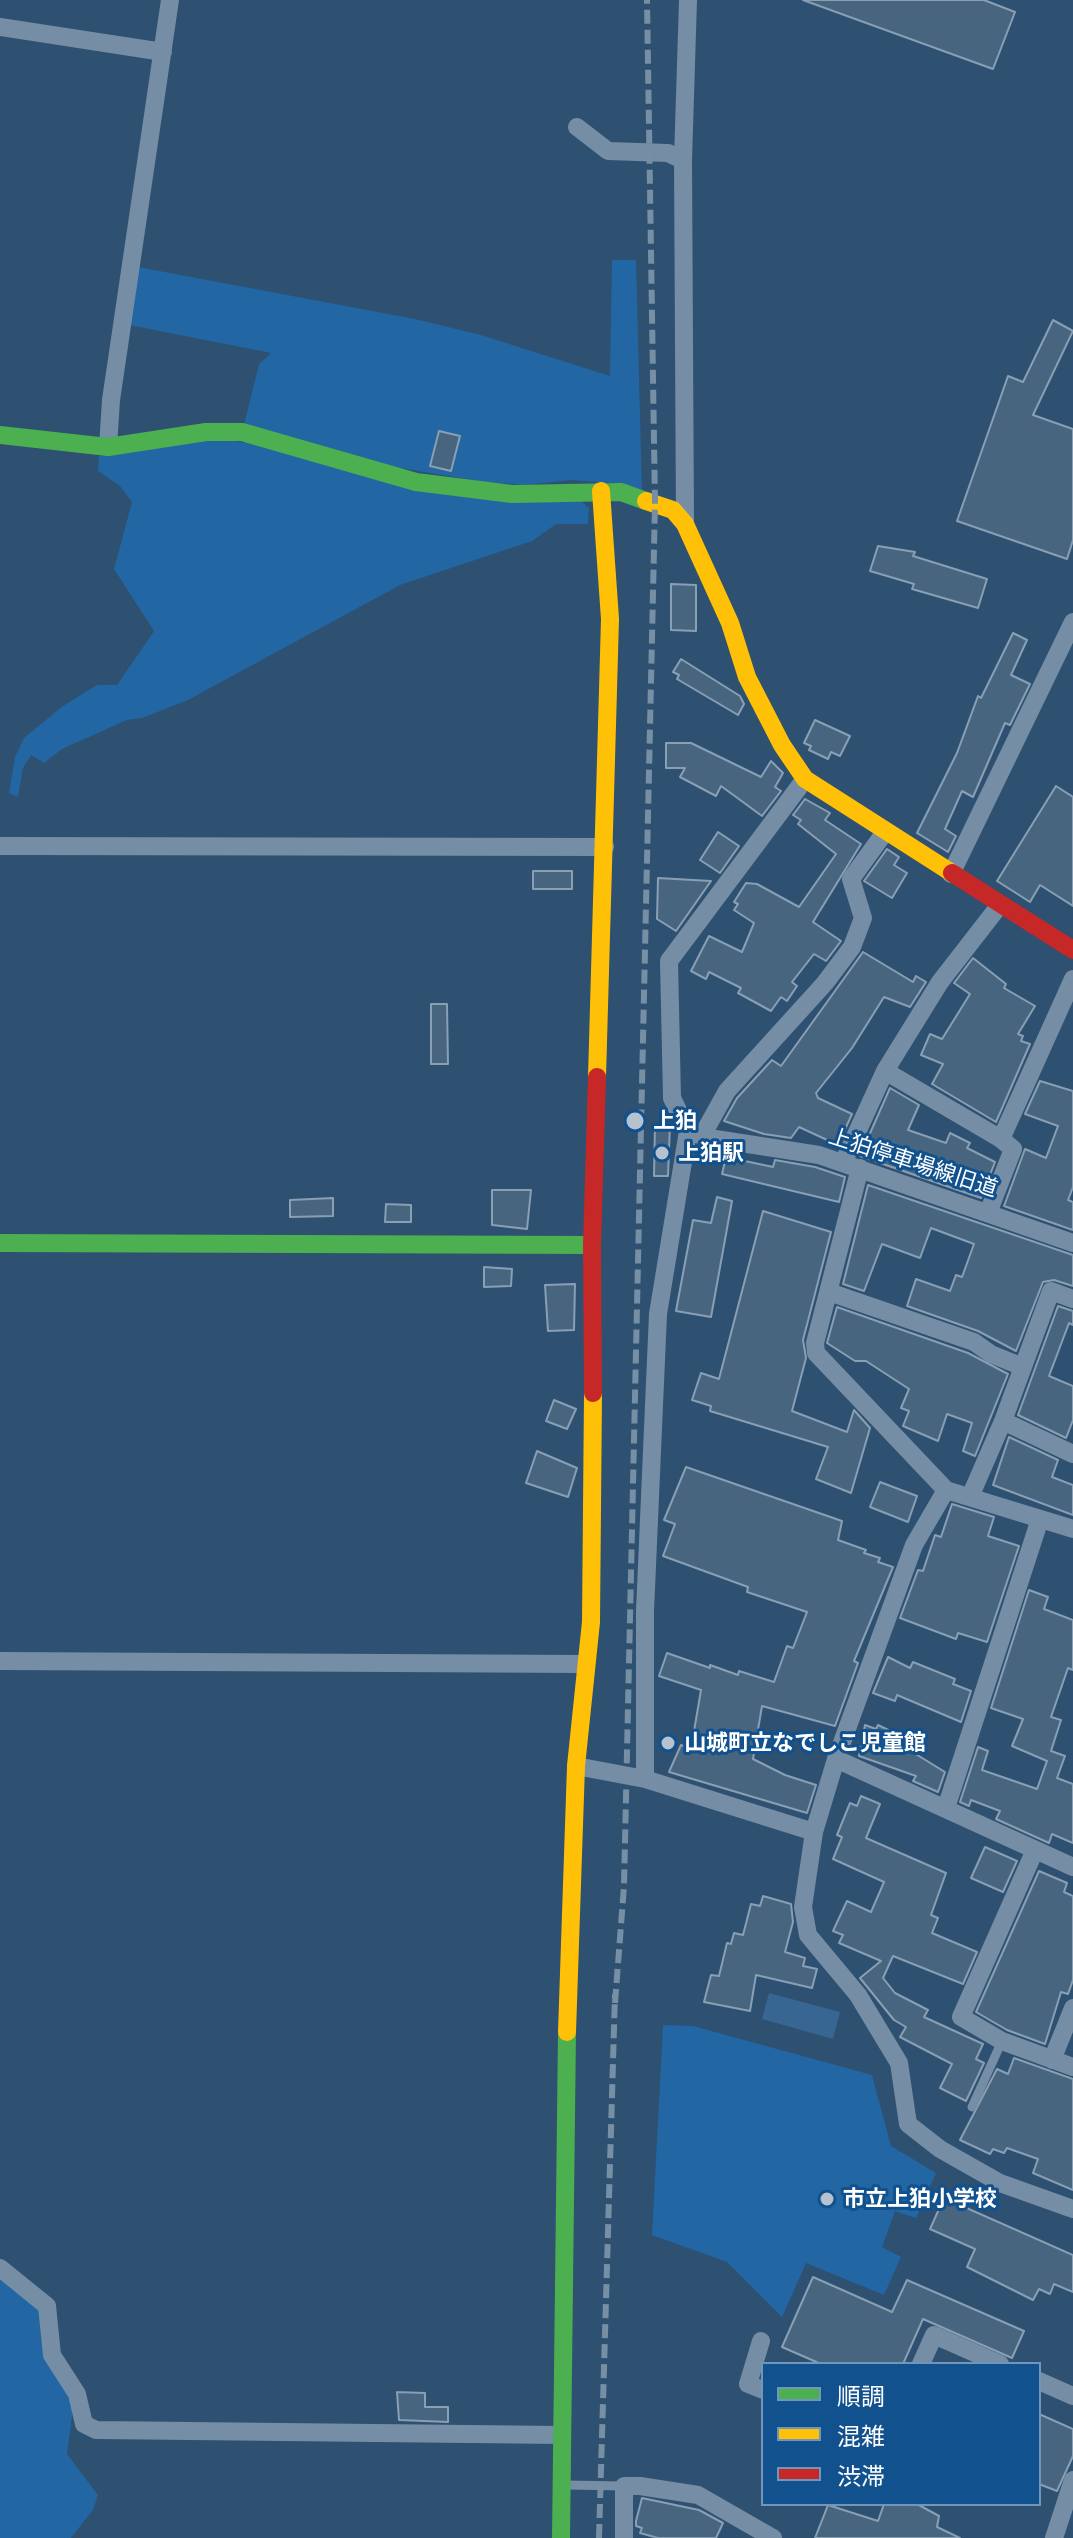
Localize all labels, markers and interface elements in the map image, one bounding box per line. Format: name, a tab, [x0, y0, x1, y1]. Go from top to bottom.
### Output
place label: 上狛	[653, 1108, 697, 1134]
marker: 上狛	[624, 1110, 646, 1132]
street label: 上狛停車場線旧道	[825, 1123, 1001, 1203]
place label: 上狛駅	[678, 1140, 744, 1166]
marker: 上狛駅	[653, 1144, 671, 1162]
place label: 山城町立なでしこ児童館	[684, 1730, 926, 1756]
marker: 山城町立なでしこ児童館	[659, 1734, 677, 1752]
place label: 市立上狛小学校	[843, 2186, 997, 2212]
marker: 市立上狛小学校	[818, 2190, 836, 2208]
legend	[761, 2362, 1041, 2506]
text: 順調	[837, 2382, 885, 2411]
text: 混雑	[837, 2422, 885, 2451]
text: 渋滞	[837, 2462, 885, 2491]

